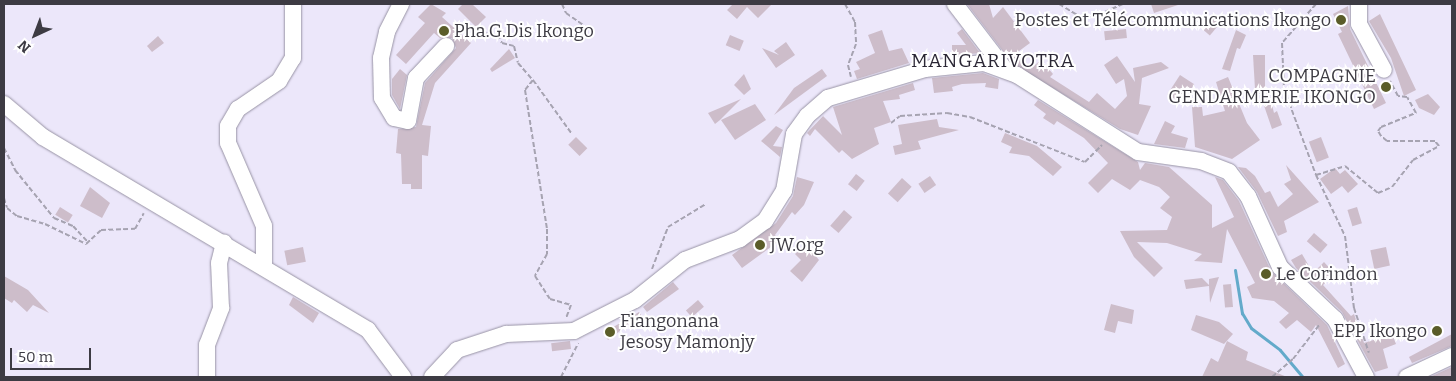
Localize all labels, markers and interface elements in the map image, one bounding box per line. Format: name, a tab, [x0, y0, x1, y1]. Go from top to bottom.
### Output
place label: Postes et Télécommunications Ikongo	[1015, 9, 1331, 31]
north arrow	[10, 10, 60, 60]
marker: Postes et Télécommunications Ikongo	[1335, 14, 1347, 26]
place label: Pha.G.Dis Ikongo	[454, 20, 594, 42]
marker: Pha.G.Dis Ikongo	[438, 25, 450, 37]
text: N	[15, 36, 34, 56]
district label: MANGARIVOTRA	[909, 50, 1077, 72]
place label: COMPAGNIE GENDARMERIE IKONGO	[1168, 66, 1376, 108]
marker: COMPAGNIE GENDARMERIE IKONGO	[1380, 81, 1392, 93]
place label: JW.org	[770, 234, 824, 256]
marker: JW.org	[754, 239, 766, 251]
place label: Le Corindon	[1276, 263, 1378, 285]
marker: Le Corindon	[1260, 268, 1272, 280]
place label: Fiangonana Jesosy Mamonjy	[620, 311, 754, 354]
place label: EPP Ikongo	[1333, 320, 1427, 342]
marker: EPP Ikongo	[1431, 325, 1443, 337]
marker: Fiangonana Jesosy Mamonjy	[604, 326, 616, 338]
scale bar	[12, 338, 94, 370]
text: 50 m	[18, 348, 53, 366]

